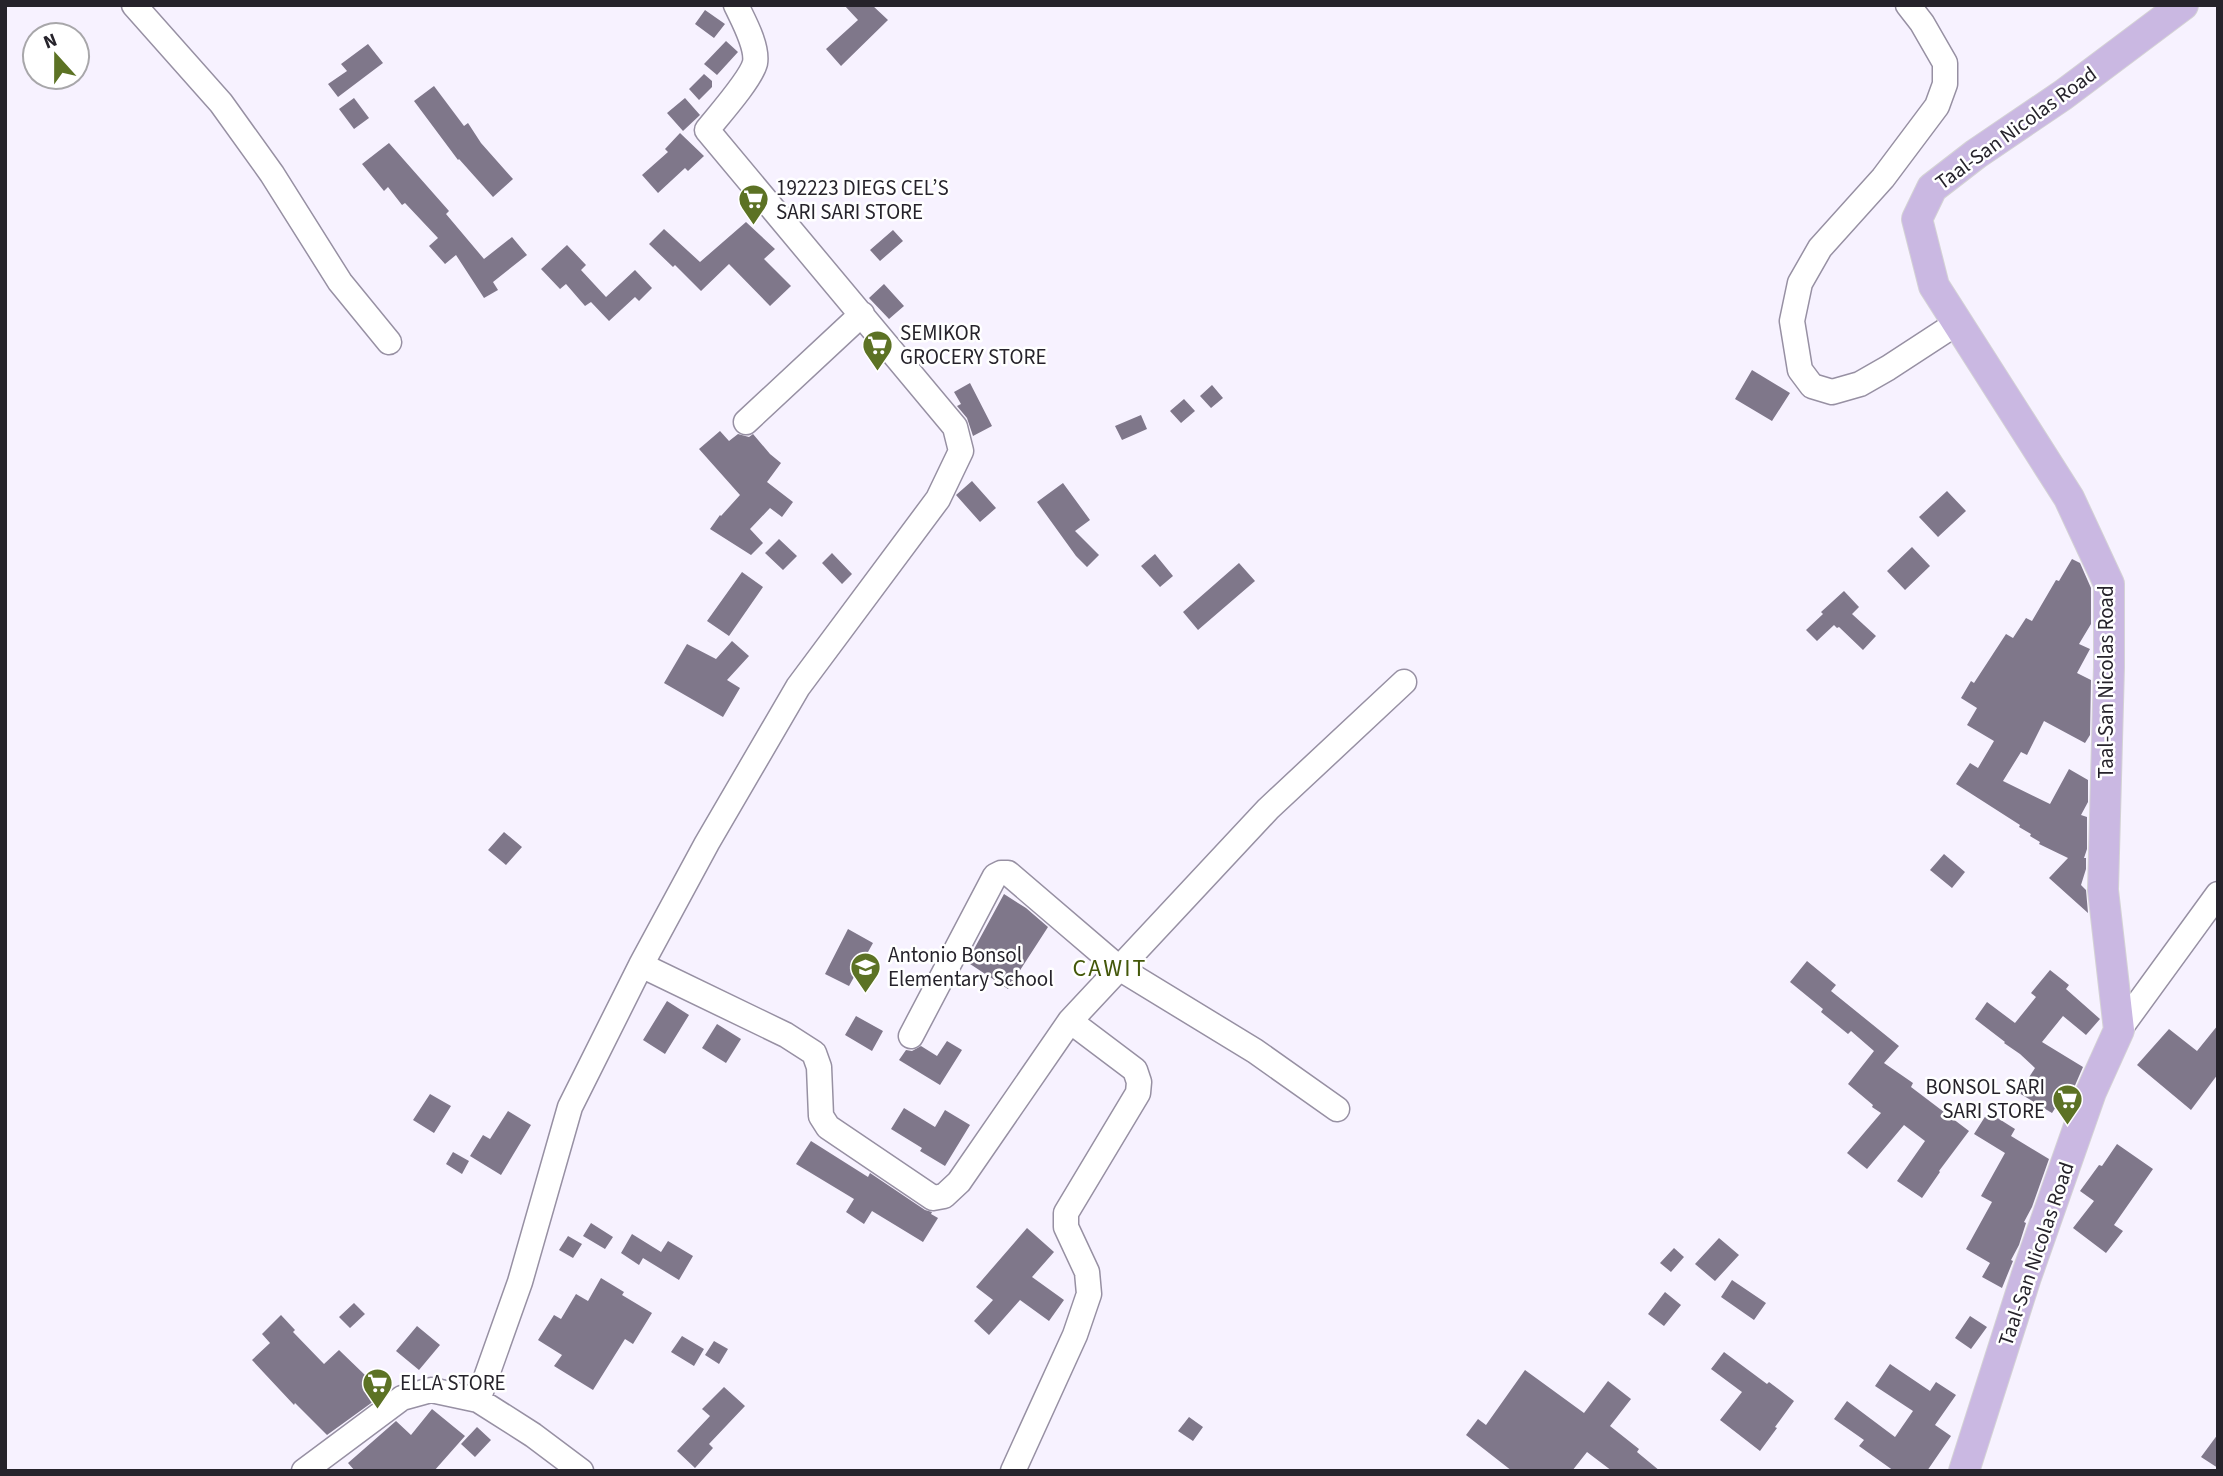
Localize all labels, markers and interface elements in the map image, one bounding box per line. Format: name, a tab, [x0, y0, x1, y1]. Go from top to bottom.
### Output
north arrow	[21, 21, 91, 91]
text: N	[40, 27, 61, 56]
street label: Taal-San Nicolas Road	[1929, 59, 2103, 197]
place label: 192223 DIEGS CEL’S SARI SARI STORE	[776, 173, 949, 227]
supermarket icon: 192223 DIEGS CEL’S SARI SARI STORE	[736, 183, 770, 227]
place label: SEMIKOR GROCERY STORE	[900, 318, 1047, 372]
supermarket icon: SEMIKOR GROCERY STORE	[860, 328, 894, 372]
street label: Taal-San Nicolas Road	[2091, 585, 2121, 779]
place label: Antonio Bonsol Elementary School	[888, 940, 1054, 994]
school or university icon: Antonio Bonsol Elementary School	[848, 950, 882, 994]
district label: CAWIT	[1073, 951, 1147, 986]
place label: BONSOL SARI SARI STORE	[1925, 1072, 2045, 1126]
supermarket icon: BONSOL SARI SARI STORE	[2051, 1082, 2085, 1126]
street label: Taal-San Nicolas Road	[1990, 1158, 2082, 1350]
supermarket icon: ELLA STORE	[360, 1366, 394, 1410]
place label: ELLA STORE	[400, 1368, 506, 1398]

